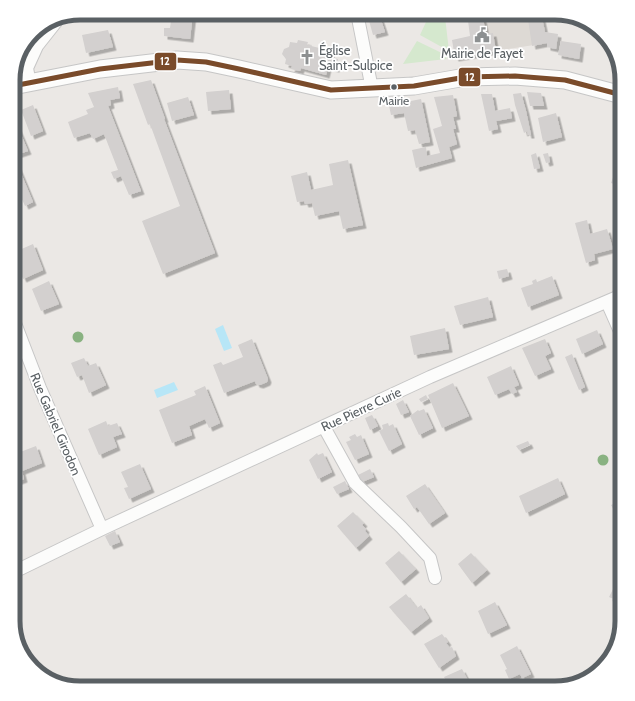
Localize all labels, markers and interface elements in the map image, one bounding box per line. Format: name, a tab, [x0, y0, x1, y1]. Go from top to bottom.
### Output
public building icon: Mairie de Fayet	[473, 26, 491, 44]
place label: Église Saint-Sulpice	[319, 41, 393, 73]
place label: Mairie de Fayet	[441, 45, 524, 61]
church icon: Église Saint-Sulpice	[298, 48, 316, 66]
line badge: 12	[154, 52, 177, 71]
text: 12	[160, 54, 170, 68]
line badge: 12	[458, 67, 481, 87]
text: 12	[465, 70, 475, 84]
marker: Mairie	[389, 82, 399, 92]
place label: Mairie	[379, 93, 409, 108]
street label: Rue Gabriel Girodon	[27, 370, 85, 478]
street label: Rue Pierre Curie	[318, 383, 404, 435]

